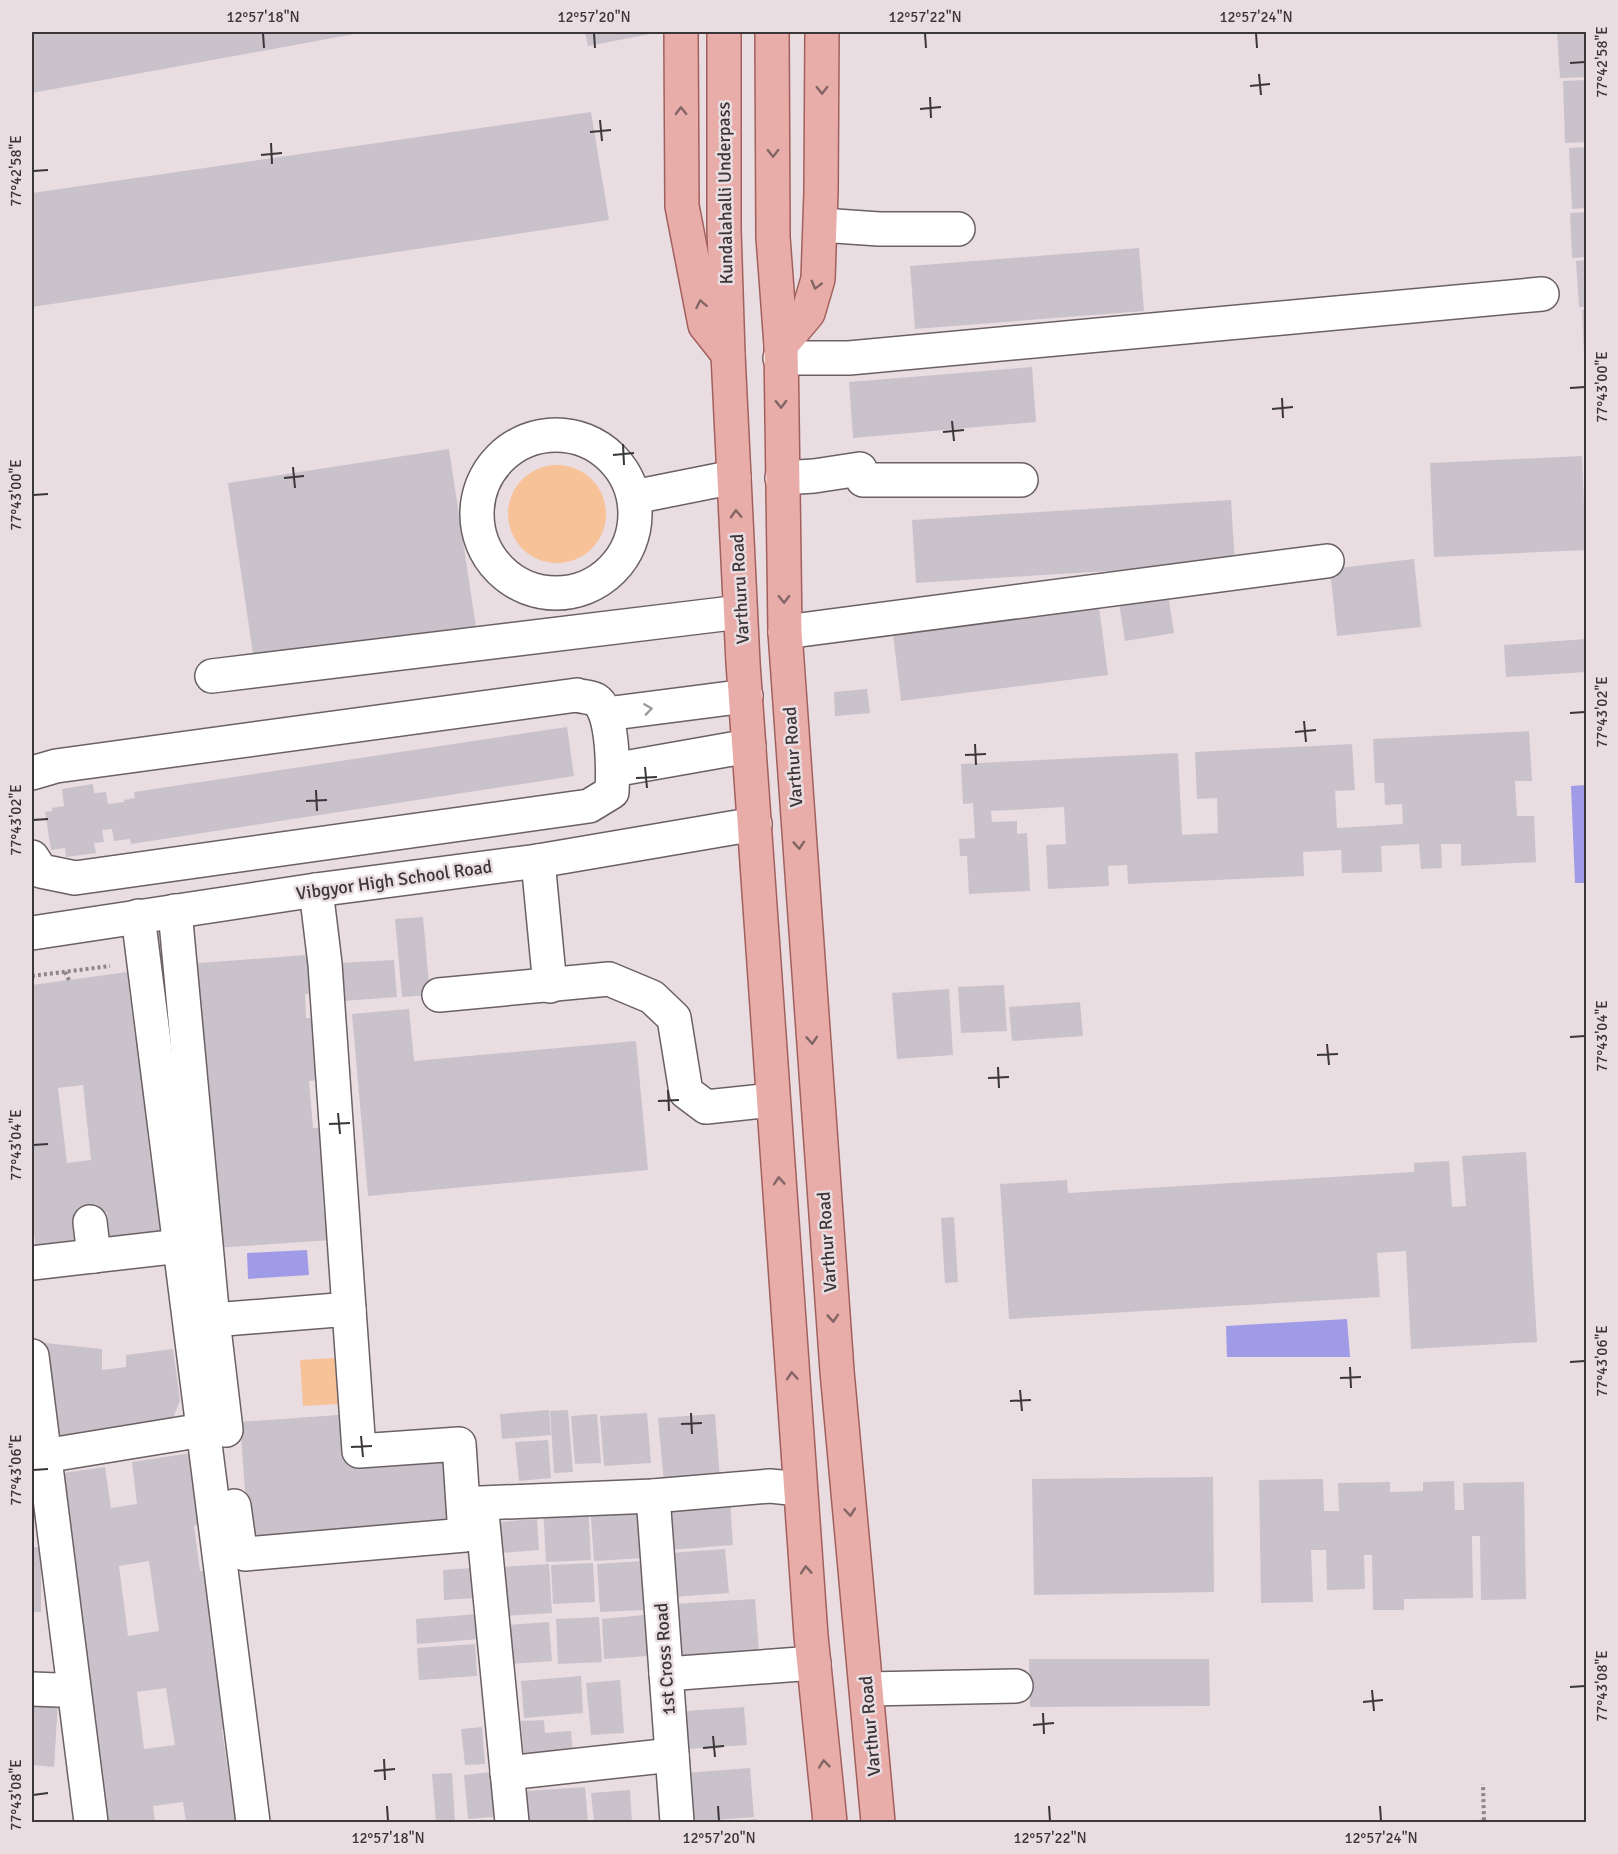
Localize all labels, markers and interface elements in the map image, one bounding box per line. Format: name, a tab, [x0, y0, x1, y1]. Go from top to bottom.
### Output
text: 12°57'18"N	[226, 8, 300, 26]
text: 12°57'20"N	[557, 8, 631, 26]
text: 12°57'22"N	[888, 8, 962, 26]
text: 12°57'24"N	[1219, 8, 1293, 26]
text: 77°42'58"E	[1593, 26, 1611, 98]
one-way arrow	[816, 85, 828, 94]
street label: Kundalahalli Underpass	[712, 101, 738, 285]
one-way arrow	[674, 106, 687, 115]
text: 77°42'58"E	[7, 135, 25, 207]
one-way arrow	[767, 148, 779, 157]
one-way arrow	[811, 279, 823, 289]
one-way arrow	[695, 299, 708, 309]
text: 77°43'00"E	[1593, 351, 1611, 423]
one-way arrow	[775, 399, 787, 408]
text: 77°43'00"E	[7, 459, 25, 531]
one-way arrow	[730, 510, 743, 519]
street label: Varthuru Road	[726, 533, 754, 645]
one-way arrow	[778, 594, 790, 603]
text: 77°43'02"E	[1593, 676, 1611, 748]
one-way arrow	[644, 703, 653, 716]
street label: Varthur Road	[779, 706, 807, 808]
text: 77°43'02"E	[7, 784, 25, 856]
one-way arrow	[792, 841, 805, 850]
street label: Vibgyor High School Road	[295, 855, 493, 905]
text: 77°43'04"E	[1593, 1000, 1611, 1072]
one-way arrow	[805, 1035, 818, 1044]
text: 77°43'04"E	[7, 1109, 25, 1181]
one-way arrow	[773, 1177, 786, 1186]
street label: Varthur Road	[813, 1191, 841, 1293]
one-way arrow	[826, 1313, 839, 1322]
text: 77°43'06"E	[1593, 1325, 1611, 1397]
one-way arrow	[786, 1371, 799, 1380]
text: 77°43'06"E	[7, 1434, 25, 1506]
one-way arrow	[843, 1507, 856, 1517]
one-way arrow	[800, 1566, 813, 1575]
street label: 1st Cross Road	[650, 1602, 680, 1716]
text: 77°43'08"E	[1593, 1650, 1611, 1722]
street label: Varthur Road	[855, 1675, 885, 1777]
text: 77°43'08"E	[7, 1759, 25, 1831]
one-way arrow	[818, 1760, 831, 1769]
text: 12°57'18"N	[351, 1829, 425, 1847]
text: 12°57'20"N	[682, 1829, 756, 1847]
text: 12°57'22"N	[1013, 1829, 1087, 1847]
text: 12°57'24"N	[1344, 1829, 1418, 1847]

